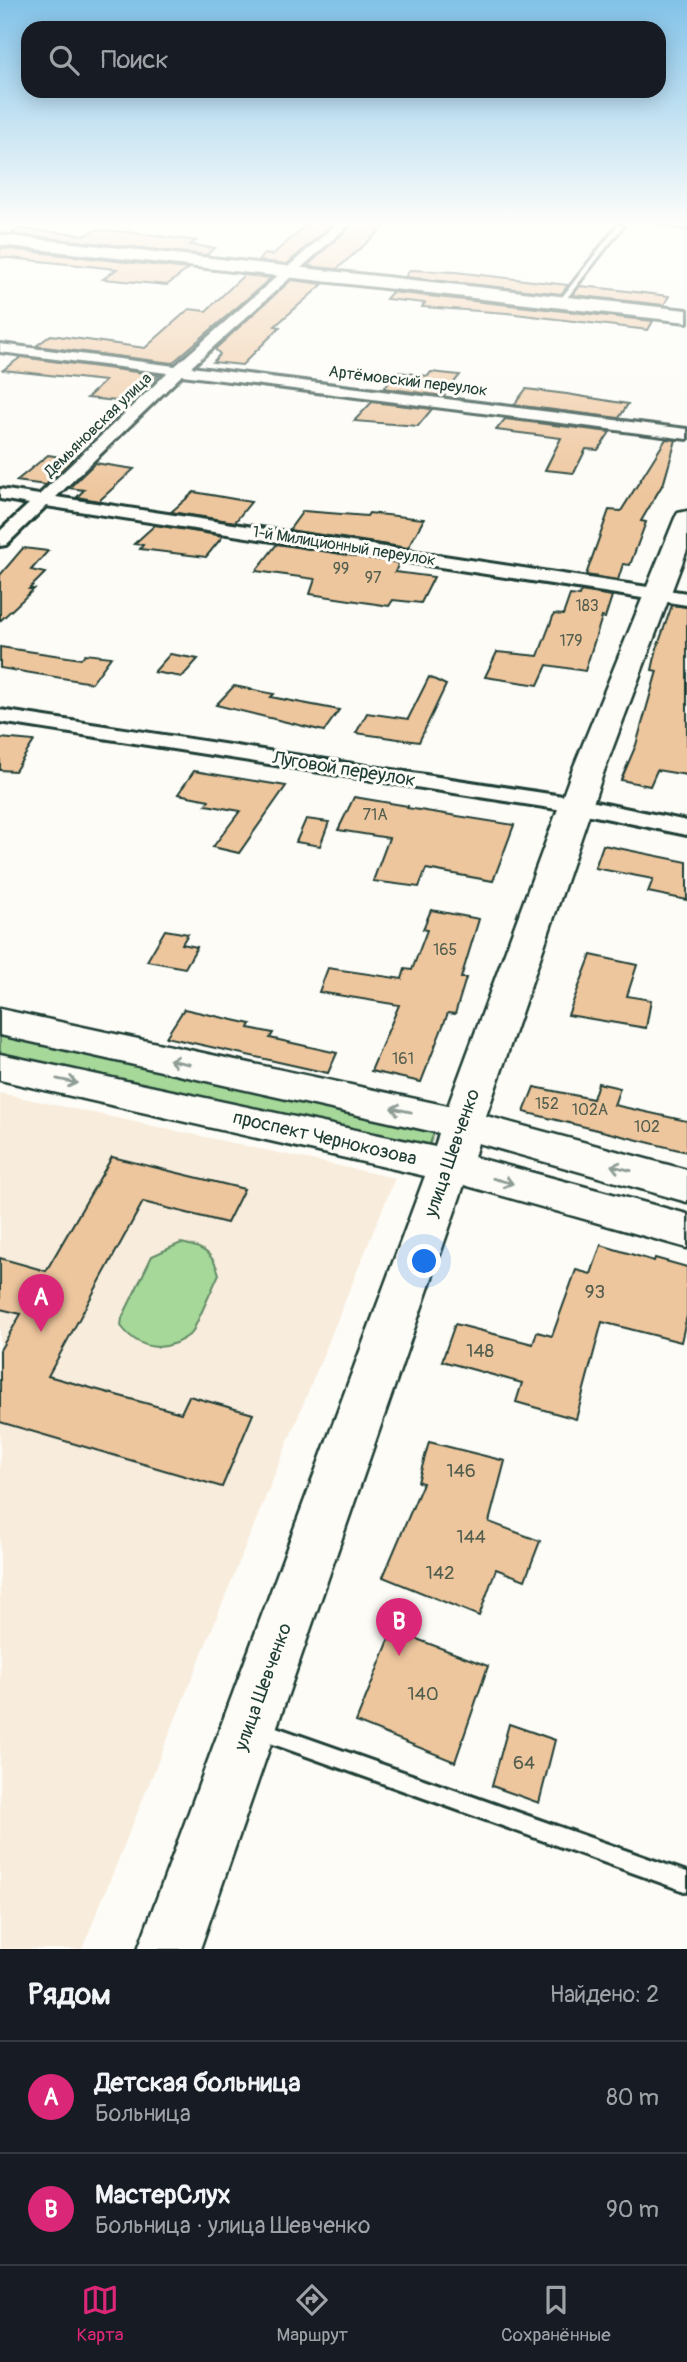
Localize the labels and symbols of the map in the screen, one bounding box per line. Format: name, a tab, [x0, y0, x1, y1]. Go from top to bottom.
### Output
street label: Артёмовский переулок	[327, 361, 489, 401]
street label: Демьяновская улица	[39, 368, 156, 482]
street label: 1-й Милиционный переулок	[251, 522, 437, 570]
house number: 99	[333, 559, 349, 579]
house number: 97	[365, 568, 382, 588]
house number: 183	[575, 596, 599, 616]
house number: 179	[560, 631, 582, 651]
street label: Луговой переулок	[270, 746, 417, 792]
house number: 71А	[362, 805, 388, 825]
house number: 165	[433, 940, 457, 960]
house number: 161	[392, 1049, 414, 1069]
one-way arrow	[168, 1054, 191, 1068]
one-way arrow	[55, 1075, 78, 1089]
street label: улица Шевченко	[418, 1086, 485, 1221]
house number: 152	[535, 1094, 559, 1114]
house number: 102А	[572, 1100, 608, 1120]
one-way arrow	[390, 1103, 413, 1117]
street label: проспект Чернокозова	[231, 1105, 419, 1171]
house number: 102	[634, 1117, 660, 1137]
one-way arrow	[610, 1160, 632, 1173]
one-way arrow	[492, 1175, 514, 1188]
your location	[407, 1244, 441, 1278]
pin: A	[18, 1274, 64, 1332]
house number: 93	[585, 1280, 605, 1304]
house number: 148	[466, 1339, 494, 1363]
house number: 146	[446, 1459, 476, 1483]
house number: 144	[456, 1525, 486, 1549]
house number: 142	[425, 1561, 455, 1585]
pin: B	[376, 1598, 422, 1656]
street label: улица Шевченко	[228, 1620, 297, 1755]
house number: 140	[407, 1682, 439, 1706]
house number: 64	[513, 1751, 535, 1775]

